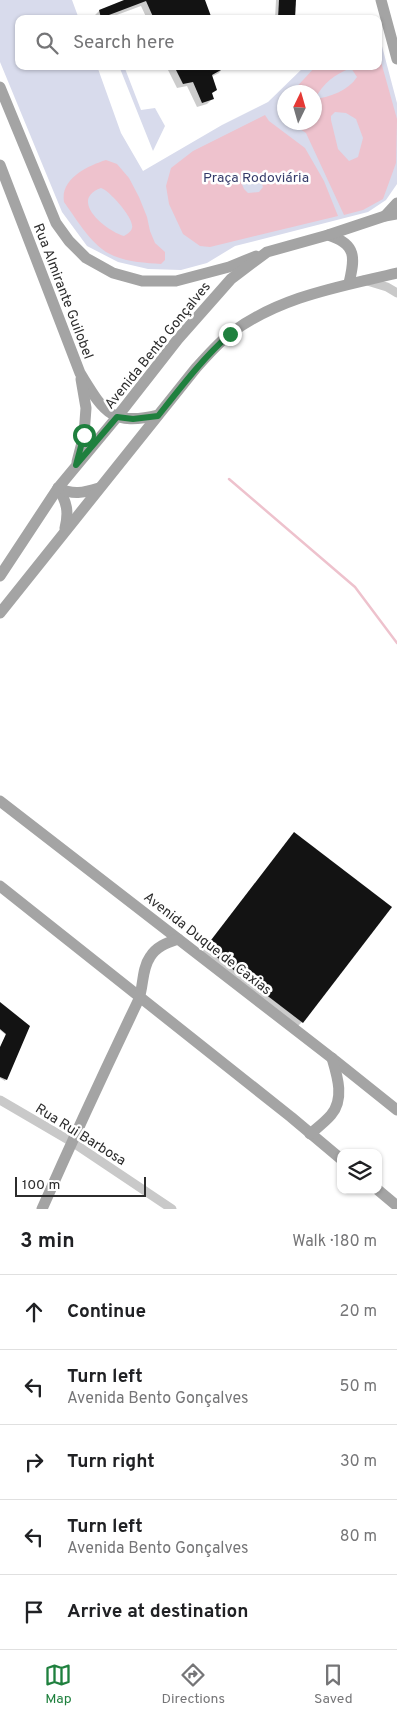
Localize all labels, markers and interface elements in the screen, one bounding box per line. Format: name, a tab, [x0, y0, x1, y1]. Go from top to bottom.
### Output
search box	[15, 15, 382, 70]
icon: search	[33, 29, 61, 57]
text: Search here	[73, 31, 175, 55]
north arrow	[277, 85, 322, 130]
park label: Praça Rodoviária	[203, 170, 309, 187]
street label: Rua Almirante Guilobel	[29, 221, 96, 362]
street label: Avenida Bento Gonçalves	[102, 279, 215, 413]
route end	[219, 323, 242, 346]
route start	[73, 424, 96, 447]
street label: Avenida Duque de Caxias	[140, 889, 274, 999]
street label: Rua Rui Barbosa	[32, 1101, 129, 1170]
map controls	[337, 1149, 382, 1194]
button: layers	[337, 1149, 382, 1194]
scale bar	[15, 1174, 146, 1197]
text: 100 m	[22, 1177, 60, 1194]
text: 3 min	[20, 1228, 75, 1255]
text: Walk · 180 m	[292, 1232, 377, 1252]
icon: ahead	[20, 1298, 48, 1326]
text: Continue	[67, 1300, 146, 1324]
text: 20 m	[340, 1302, 377, 1322]
text: Turn left	[67, 1365, 143, 1389]
icon: left	[20, 1373, 48, 1401]
text: 50 m	[340, 1377, 377, 1397]
text: Avenida Bento Gonçalves	[67, 1389, 249, 1409]
icon: right	[20, 1448, 48, 1476]
text: Turn right	[67, 1450, 155, 1474]
text: 30 m	[340, 1452, 377, 1472]
text: Turn left	[67, 1515, 143, 1539]
icon: left	[20, 1523, 48, 1551]
text: 80 m	[340, 1527, 377, 1547]
text: Avenida Bento Gonçalves	[67, 1539, 249, 1559]
icon: arrive	[20, 1598, 48, 1626]
text: Arrive at destination	[67, 1600, 248, 1624]
tab: Map	[44, 1661, 72, 1708]
tab: Directions	[161, 1661, 225, 1708]
tab: Saved	[314, 1661, 353, 1708]

